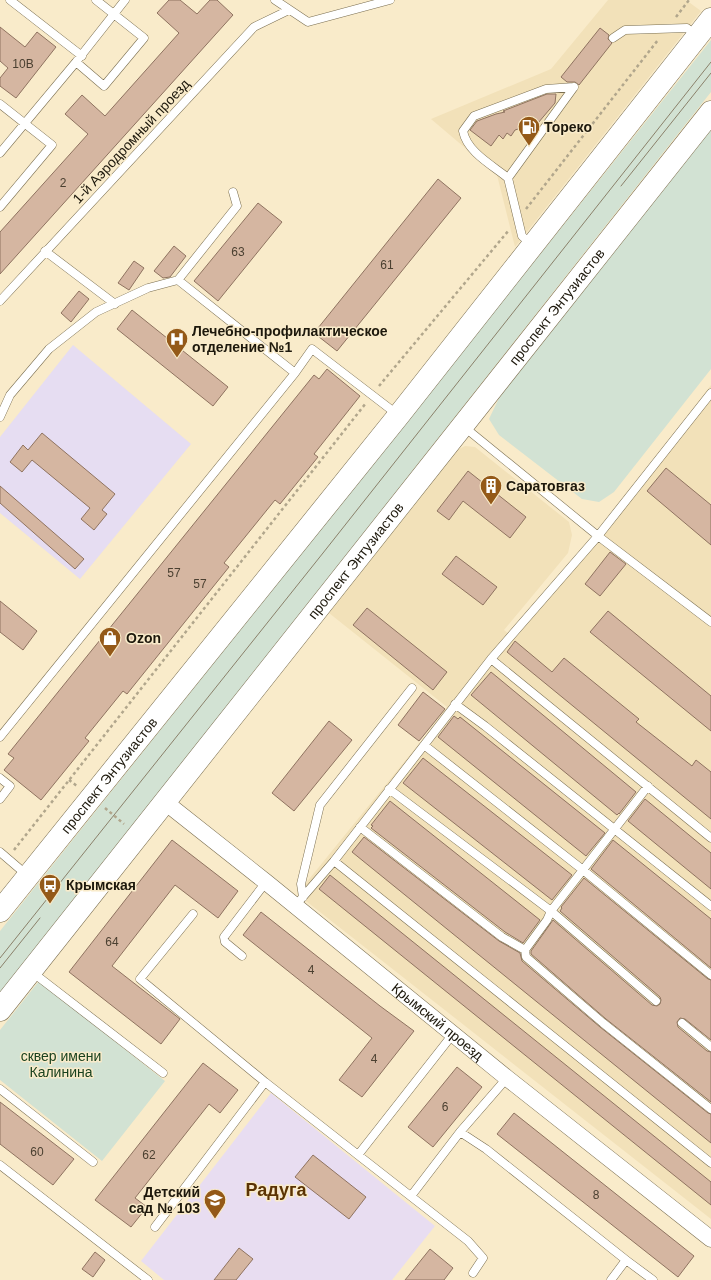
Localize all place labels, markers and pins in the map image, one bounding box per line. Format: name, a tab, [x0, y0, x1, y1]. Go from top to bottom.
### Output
fuel station icon: Тореко	[516, 114, 542, 147]
place label: Тореко	[544, 119, 592, 135]
place label: Лечебно-профилактическое отделение №1	[192, 323, 388, 355]
hospital icon: Лечебно-профилактическое отделение №1	[164, 326, 190, 359]
building icon: Саратовгаз	[478, 473, 504, 506]
place label: Саратовгаз	[506, 478, 585, 494]
shop icon: Ozon	[97, 625, 123, 658]
place label: Ozon	[126, 630, 161, 646]
bus stop icon: Крымская	[37, 872, 63, 905]
place label: Крымская	[66, 877, 136, 893]
place label: Детский сад № 103	[129, 1184, 200, 1216]
school or university icon: Детский сад № 103	[202, 1187, 228, 1220]

